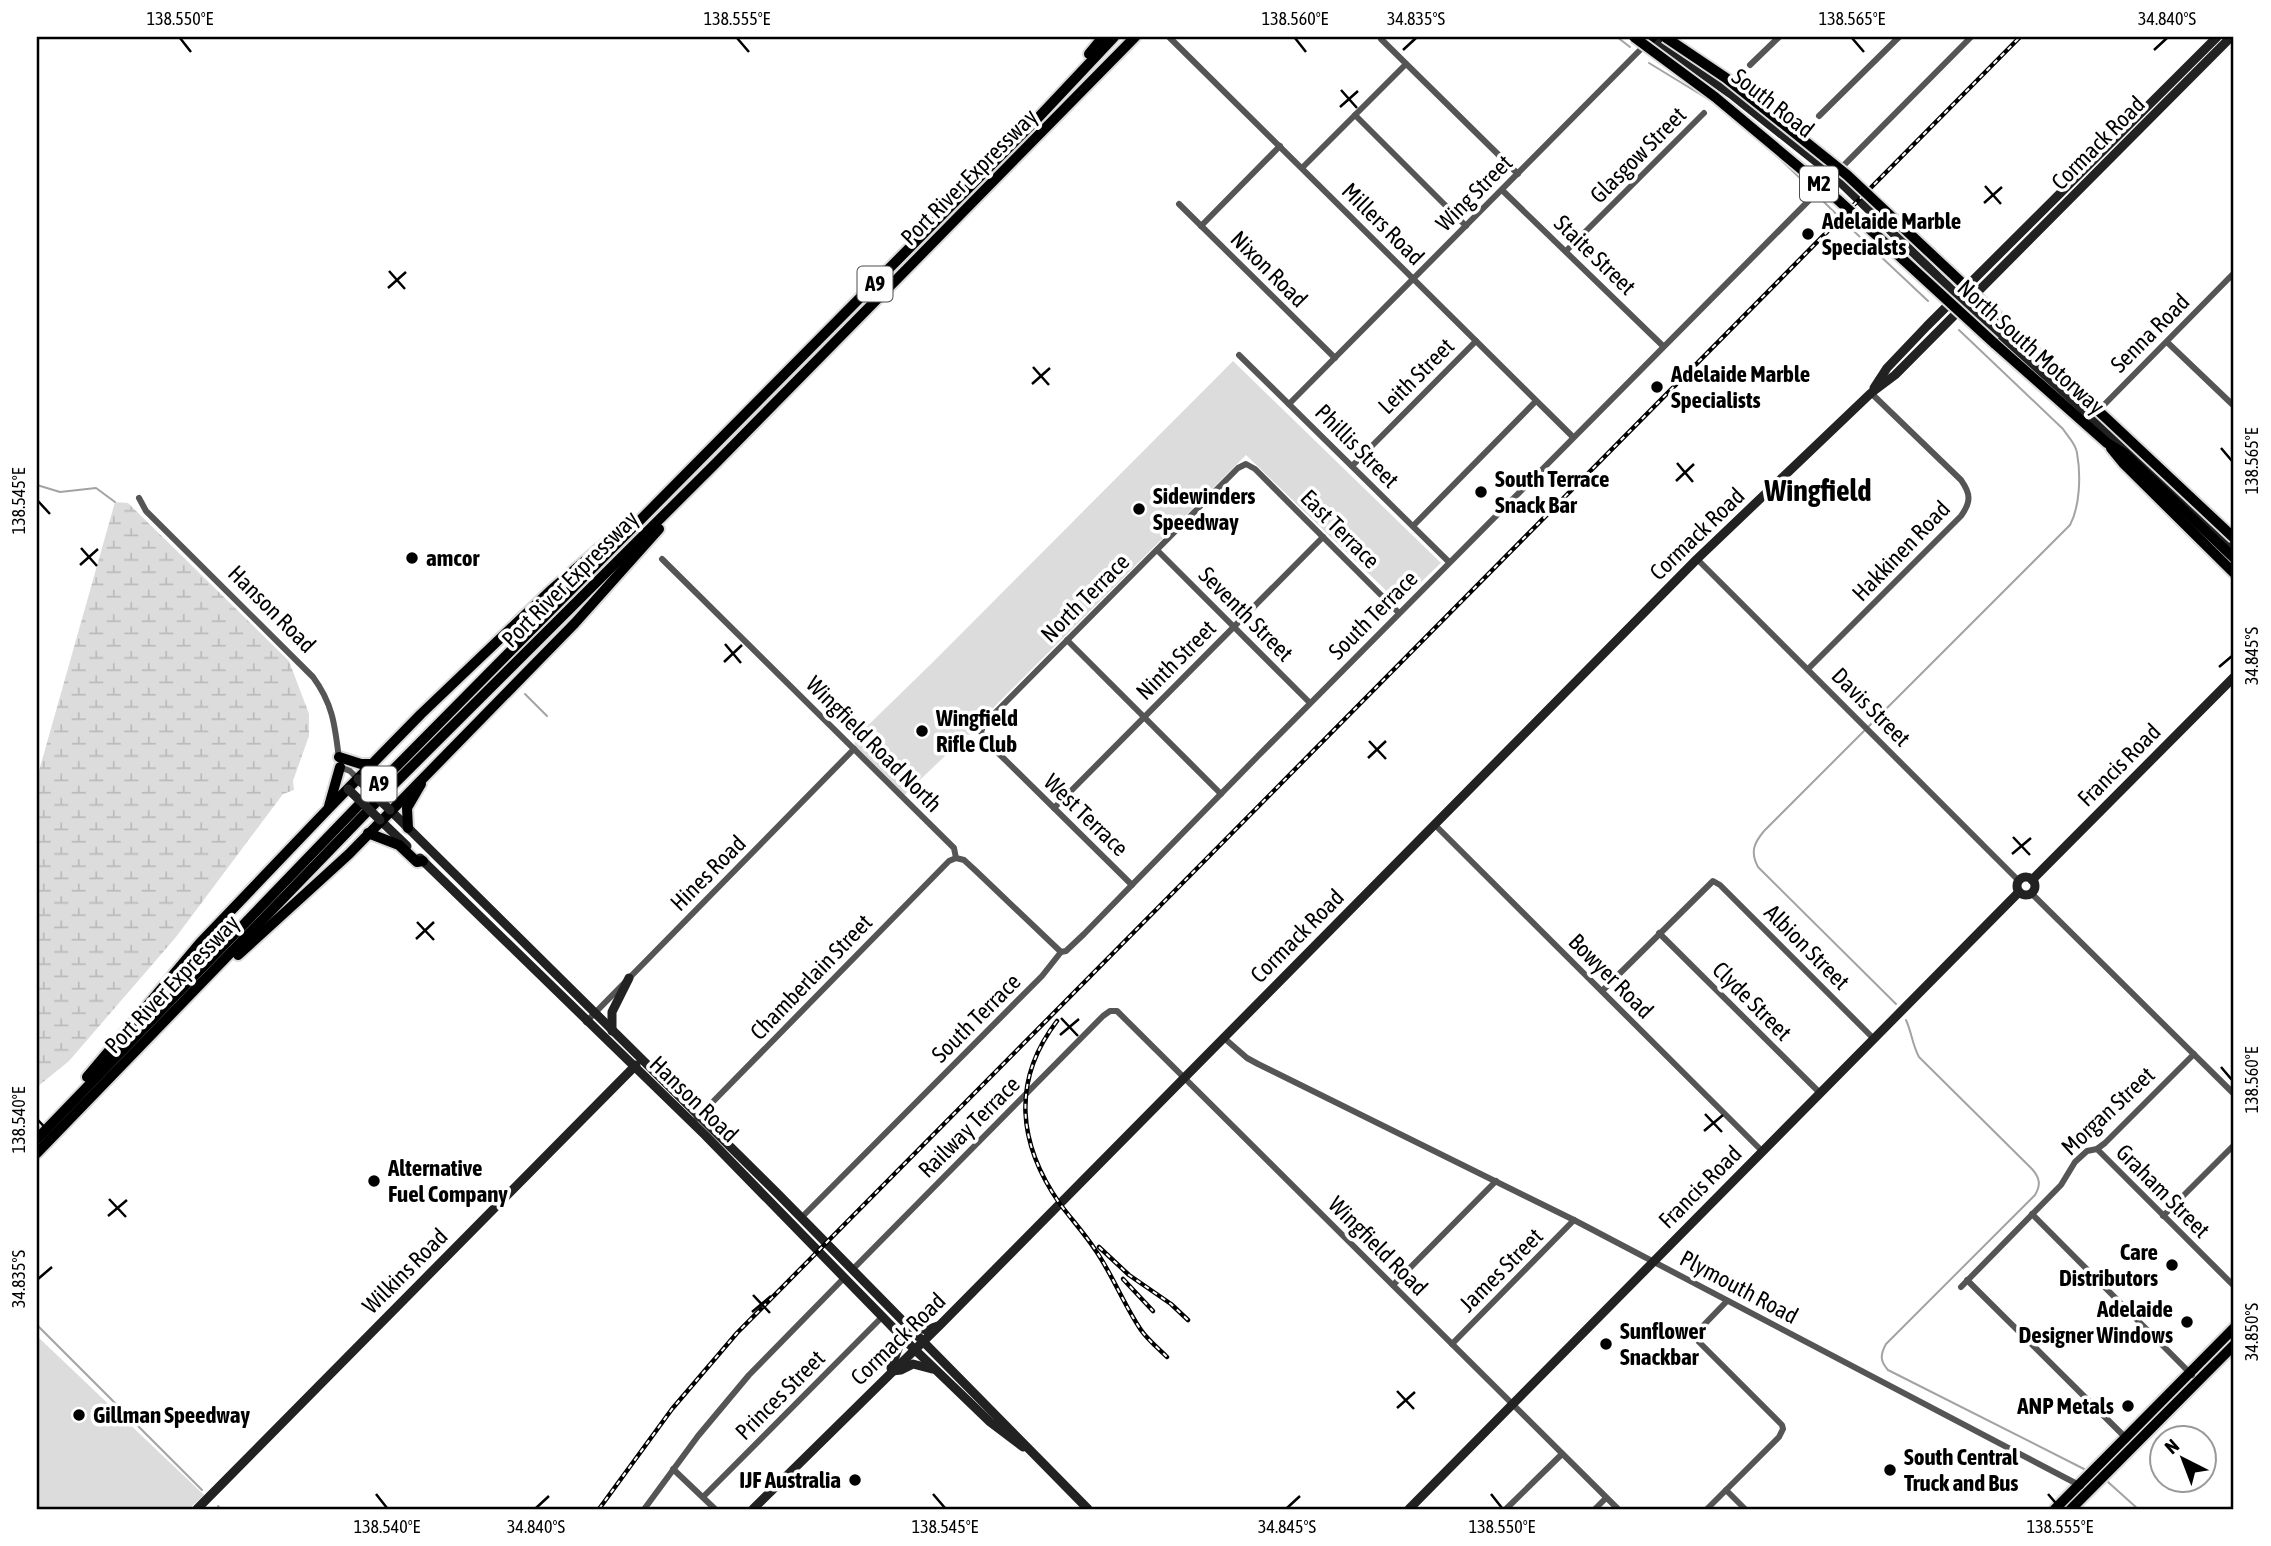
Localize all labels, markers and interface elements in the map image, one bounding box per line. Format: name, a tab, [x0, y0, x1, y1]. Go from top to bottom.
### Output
text: 138.550°E	[147, 8, 214, 29]
text: 138.555°E	[704, 8, 771, 29]
text: 138.560°E	[1262, 8, 1329, 29]
text: 34.835°S	[1387, 8, 1445, 29]
text: 138.565°E	[1819, 8, 1886, 29]
text: 34.840°S	[2138, 8, 2196, 29]
street label: South Road	[1727, 63, 1819, 143]
street label: Cormack Road	[2046, 91, 2150, 195]
street label: Glasgow Street	[1585, 102, 1691, 208]
street label: Port River Expressway	[896, 104, 1042, 250]
street label: Wing Street	[1431, 150, 1517, 236]
road number: M2	[1800, 166, 1838, 202]
street label: Millers Road	[1337, 178, 1429, 270]
place label: Adelaide Marble Specialsts	[1821, 208, 1961, 260]
street label: Staite Street	[1549, 210, 1641, 300]
street label: Nixon Road	[1226, 226, 1312, 312]
marker: Adelaide Marble Specialsts	[1800, 226, 1816, 242]
road number: A9	[858, 266, 892, 302]
street label: North South Motorway	[1952, 274, 2110, 420]
street label: Senna Road	[2105, 288, 2195, 378]
street label: Leith Street	[1373, 333, 1459, 419]
place label: Adelaide Marble Specialists	[1670, 361, 1810, 413]
marker: Adelaide Marble Specialists	[1649, 379, 1665, 395]
street label: Phillis Street	[1310, 399, 1404, 493]
text: 138.565°E	[2241, 427, 2262, 494]
place label: South Terrace Snack Bar	[1495, 466, 1609, 518]
text: 138.545°E	[8, 467, 29, 534]
district label: Wingfield	[1764, 473, 1871, 507]
place label: Sidewinders Speedway	[1153, 483, 1256, 535]
street label: Cormack Road	[1644, 483, 1750, 585]
street label: East Terrace	[1295, 484, 1385, 574]
marker: South Terrace Snack Bar	[1473, 484, 1489, 500]
street label: Hakkinen Road	[1847, 496, 1955, 606]
marker: Sidewinders Speedway	[1131, 501, 1147, 517]
street label: Port River Expressway	[497, 506, 643, 652]
place label: amcor	[426, 545, 481, 571]
street label: North Terrace	[1036, 549, 1134, 647]
marker: amcor	[404, 550, 420, 566]
street label: Hanson Road	[223, 560, 321, 658]
street label: Seventh Street	[1194, 562, 1298, 666]
street label: South Terrace	[1323, 565, 1423, 665]
street label: Ninth Street	[1131, 615, 1221, 705]
text: 34.845°S	[2241, 627, 2262, 685]
street label: Davis Street	[1826, 662, 1916, 752]
street label: Wingfield Road North	[801, 671, 947, 817]
place label: Wingfield Rifle Club	[935, 705, 1018, 757]
street label: Francis Road	[2072, 718, 2166, 812]
marker: Wingfield Rifle Club	[914, 723, 930, 739]
road number: A9	[362, 766, 396, 802]
street label: West Terrace	[1039, 769, 1133, 861]
street label: Hines Road	[665, 830, 751, 916]
street label: Cormack Road	[1245, 884, 1349, 988]
street label: Albion Street	[1759, 899, 1855, 995]
street label: Chamberlain Street	[745, 909, 877, 1045]
street label: Port River Expressway	[100, 910, 244, 1058]
street label: Bowyer Road	[1563, 928, 1659, 1024]
street label: Clyde Street	[1707, 956, 1797, 1046]
street label: South Terrace	[926, 968, 1026, 1068]
text: 138.560°E	[2241, 1046, 2262, 1113]
street label: Hanson Road	[645, 1051, 743, 1147]
street label: Morgan Street	[2056, 1062, 2160, 1160]
street label: Railway Terrace	[913, 1071, 1025, 1183]
text: 138.540°E	[8, 1086, 29, 1153]
street label: Graham Street	[2111, 1139, 2215, 1243]
street label: Francis Road	[1653, 1140, 1747, 1234]
place label: Alternative Fuel Company	[387, 1155, 508, 1207]
marker: Alternative Fuel Company	[366, 1173, 382, 1189]
street label: Wingfield Road	[1323, 1191, 1433, 1301]
street label: Wilkins Road	[357, 1223, 453, 1319]
street label: James Street	[1454, 1223, 1548, 1317]
place label: Care Distributors	[2059, 1239, 2158, 1291]
street label: Plymouth Road	[1676, 1245, 1802, 1329]
text: 34.835°S	[8, 1250, 29, 1308]
marker: Care Distributors	[2164, 1257, 2180, 1273]
street label: Cormack Road	[845, 1288, 951, 1390]
place label: Adelaide Designer Windows	[2018, 1296, 2173, 1348]
text: 34.850°S	[2241, 1303, 2262, 1361]
marker: Adelaide Designer Windows	[2179, 1314, 2195, 1330]
place label: Sunflower Snackbar	[1620, 1318, 1707, 1370]
marker: Sunflower Snackbar	[1598, 1336, 1614, 1352]
street label: Princes Street	[730, 1345, 830, 1445]
place label: ANP Metals	[2016, 1393, 2114, 1419]
marker: ANP Metals	[2120, 1398, 2136, 1414]
place label: Gillman Speedway	[93, 1402, 251, 1428]
marker: Gillman Speedway	[71, 1407, 87, 1423]
north arrow	[2148, 1424, 2218, 1494]
text: N	[2160, 1434, 2183, 1458]
place label: South Central Truck and Bus	[1904, 1444, 2019, 1496]
marker: South Central Truck and Bus	[1882, 1462, 1898, 1478]
place label: IJF Australia	[739, 1467, 841, 1493]
marker: IJF Australia	[847, 1472, 863, 1488]
text: 138.540°E	[354, 1516, 421, 1537]
text: 34.840°S	[507, 1516, 565, 1537]
text: 138.545°E	[912, 1516, 979, 1537]
text: 34.845°S	[1258, 1516, 1316, 1537]
text: 138.550°E	[1469, 1516, 1536, 1537]
text: 138.555°E	[2027, 1516, 2094, 1537]

